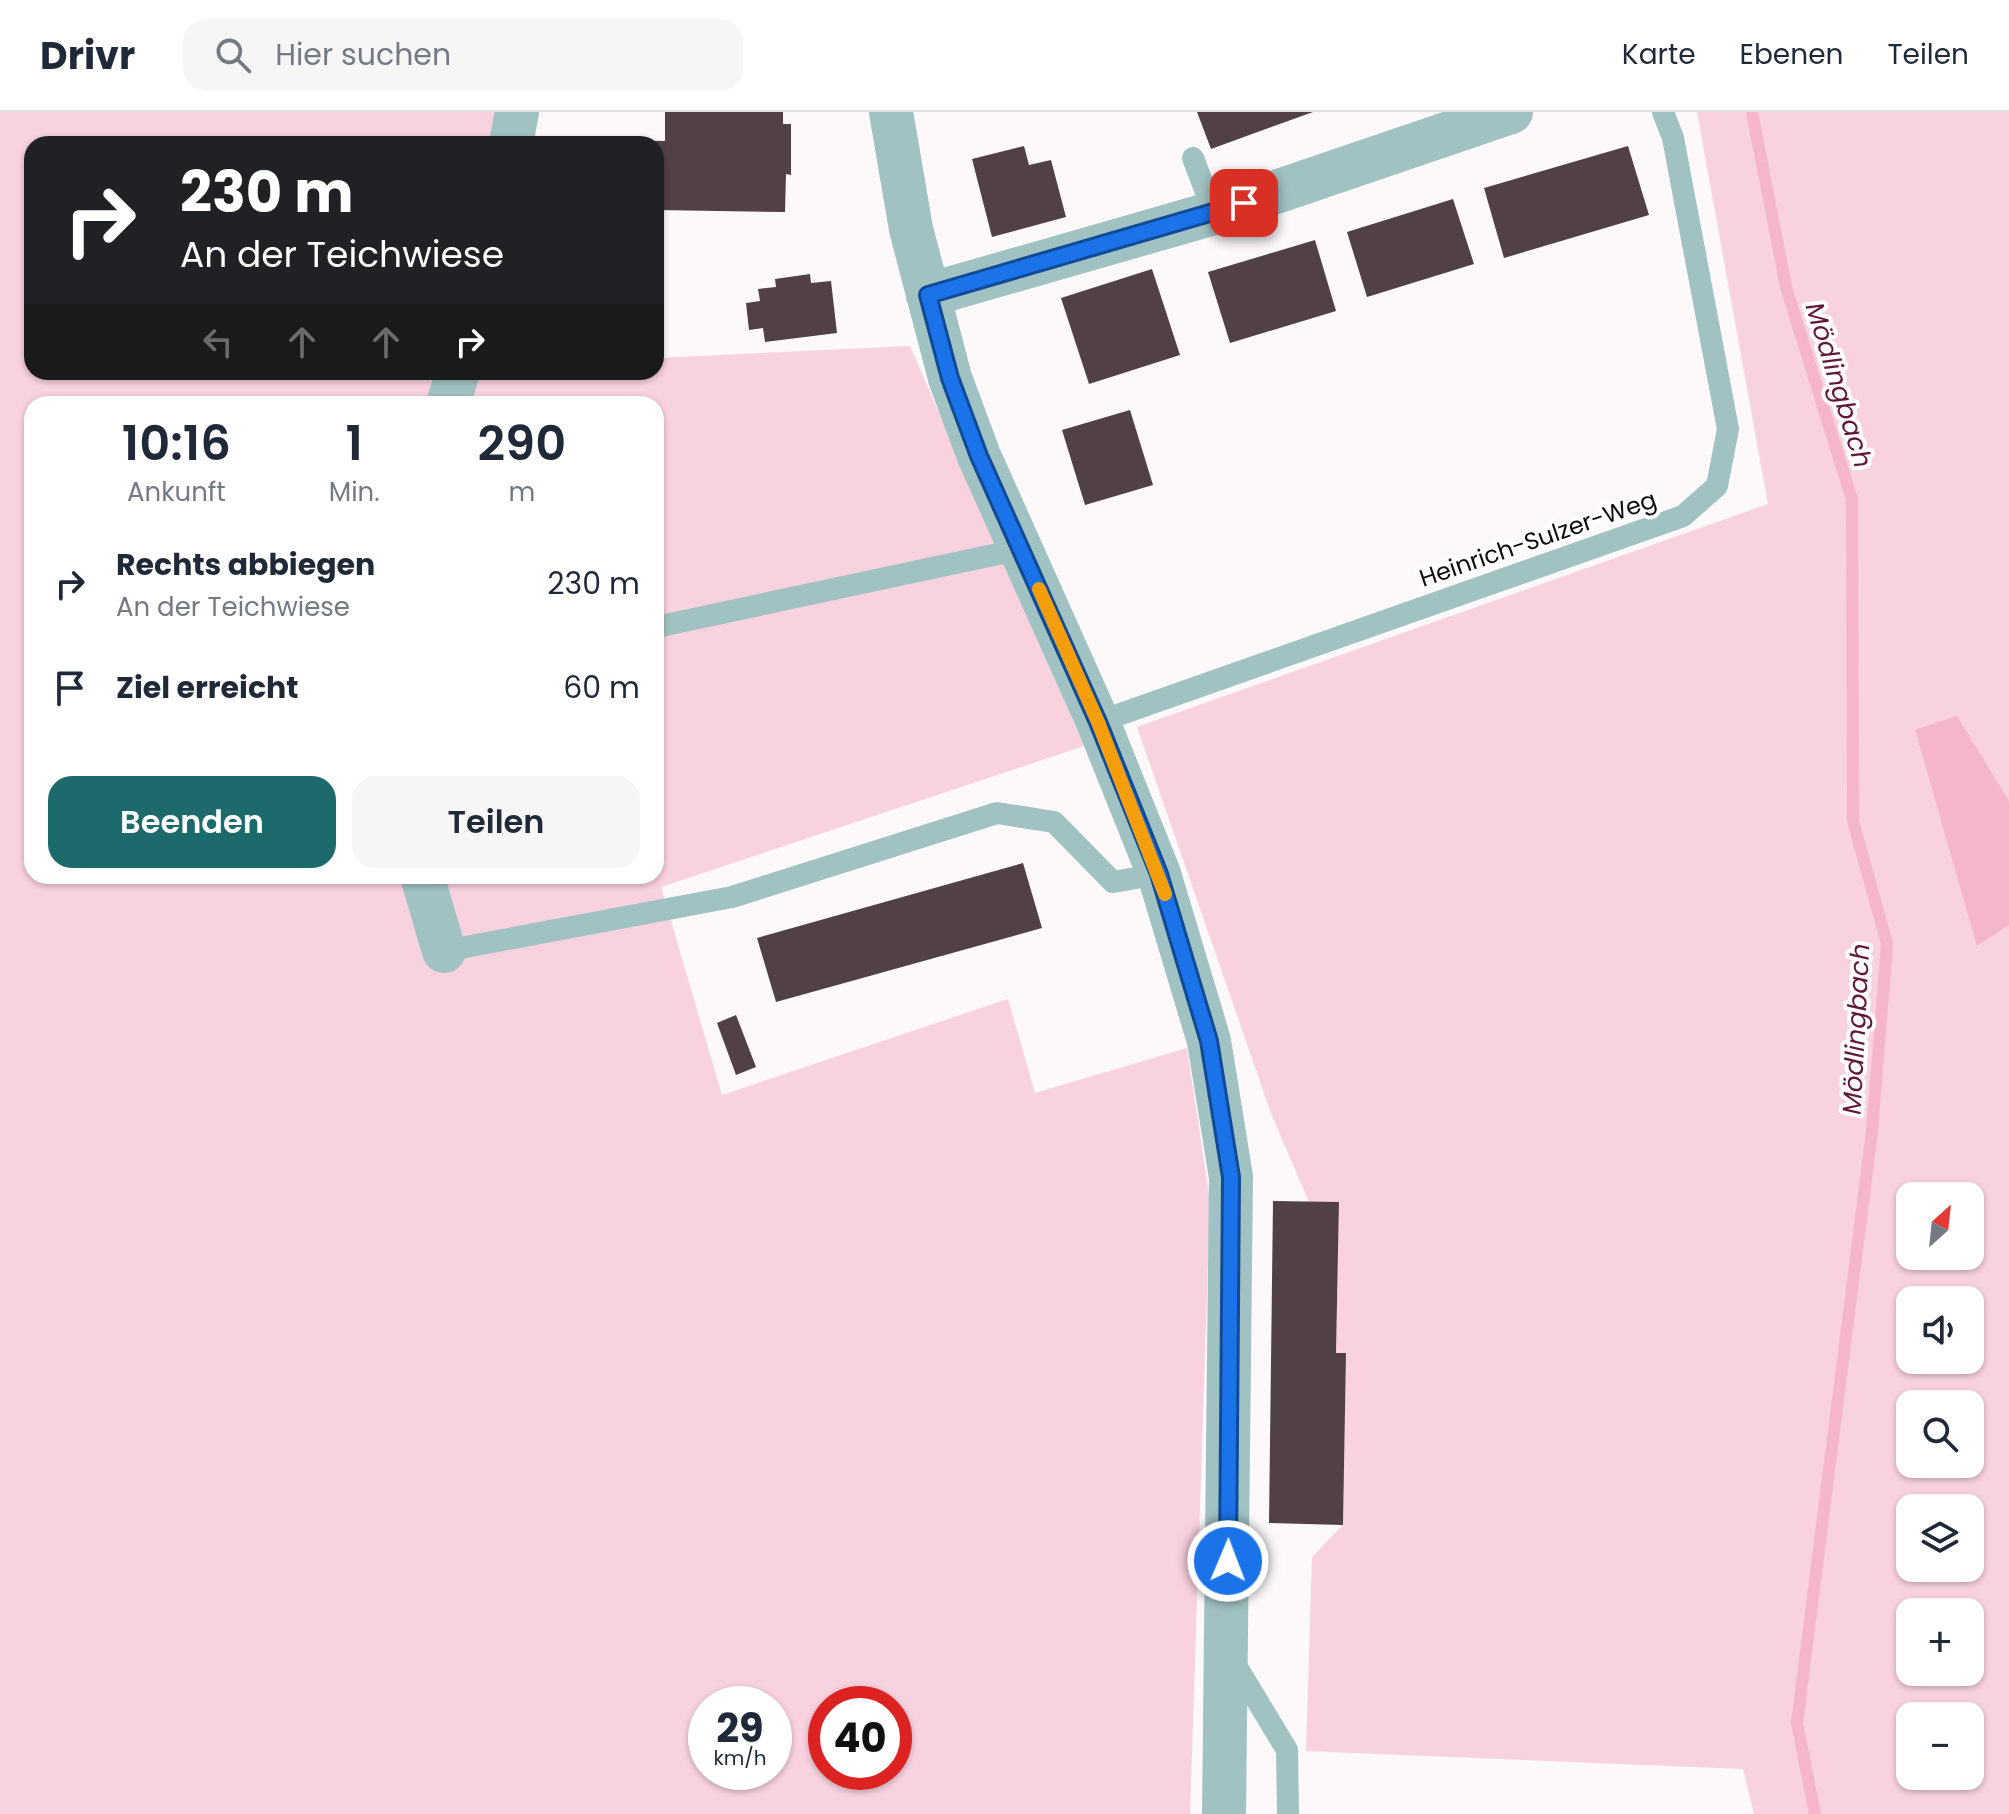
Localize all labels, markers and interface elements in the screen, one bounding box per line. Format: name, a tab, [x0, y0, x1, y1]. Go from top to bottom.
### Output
search box	[183, 19, 743, 91]
text: Drivr	[40, 29, 135, 82]
icon: search	[211, 33, 255, 77]
text: Hier suchen	[275, 33, 451, 76]
text: Karte	[1622, 35, 1696, 74]
text: Ebenen	[1740, 35, 1843, 74]
text: Teilen	[1887, 35, 1969, 74]
text: 230 m	[180, 153, 354, 232]
icon: right	[48, 168, 152, 272]
pin	[1210, 169, 1278, 237]
icon: arrive	[1222, 181, 1266, 225]
text: An der Teichwiese	[180, 229, 504, 280]
water label: Mödlingbach	[1797, 298, 1881, 472]
icon: left	[196, 320, 240, 364]
icon: ahead	[280, 320, 324, 364]
icon: ahead	[364, 320, 408, 364]
icon: right	[448, 320, 492, 364]
text: 10:16	[122, 410, 231, 477]
text: 1	[346, 410, 363, 477]
text: 290	[478, 410, 566, 477]
text: Ankunft	[127, 474, 226, 510]
text: Min.	[329, 474, 380, 510]
text: m	[508, 474, 535, 510]
street label: Heinrich-Sulzer-Weg	[1415, 482, 1661, 595]
text: Rechts abbiegen	[116, 543, 375, 586]
icon: right	[48, 562, 92, 606]
text: 230 m	[547, 562, 640, 605]
text: An der Teichwiese	[116, 589, 350, 625]
icon: arrive	[48, 666, 92, 710]
text: Ziel erreicht	[116, 666, 298, 709]
text: 60 m	[563, 666, 640, 709]
button: Beenden	[48, 776, 336, 868]
button: Teilen	[352, 776, 640, 868]
water label: Mödlingbach	[1834, 943, 1878, 1115]
north arrow	[1896, 1182, 1984, 1270]
map controls	[1896, 1182, 1984, 1790]
button: sound	[1896, 1286, 1984, 1374]
button: search	[1896, 1390, 1984, 1478]
button: layers	[1896, 1494, 1984, 1582]
position arrow	[1186, 1519, 1270, 1603]
button: +	[1896, 1598, 1984, 1686]
speed limit sign: 40	[808, 1686, 912, 1790]
text: 29	[716, 1700, 764, 1756]
button: −	[1896, 1702, 1984, 1790]
text: km/h	[713, 1744, 767, 1772]

